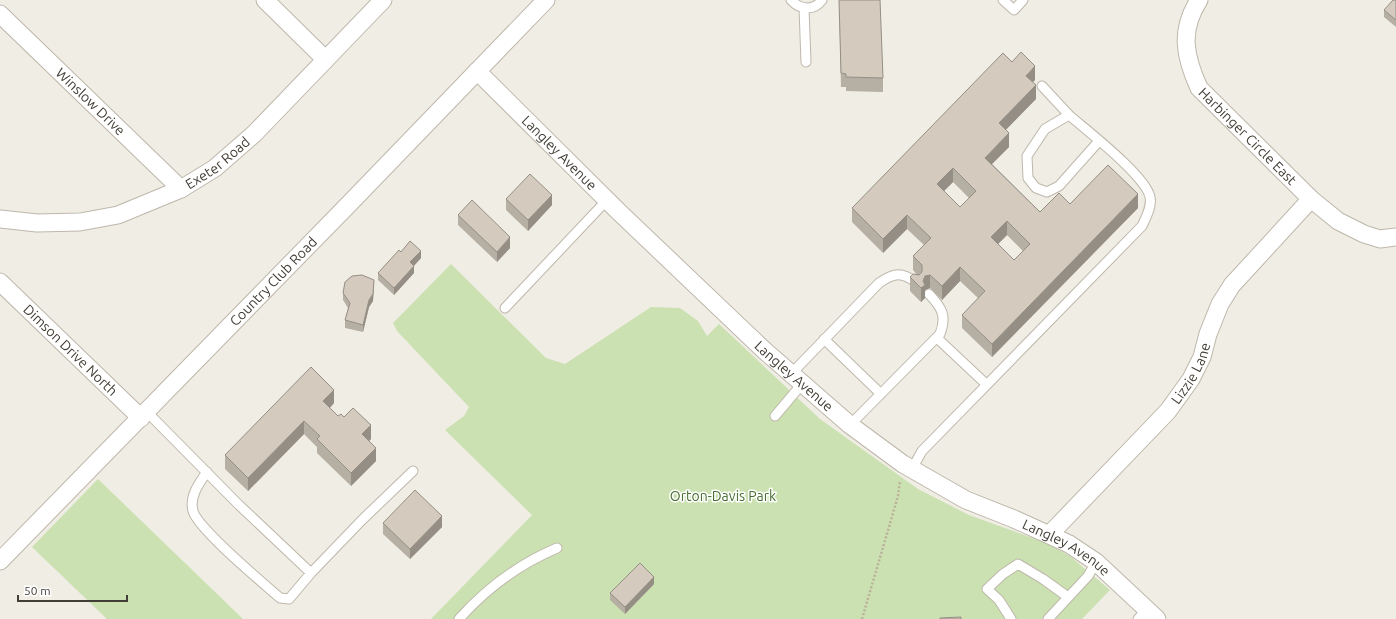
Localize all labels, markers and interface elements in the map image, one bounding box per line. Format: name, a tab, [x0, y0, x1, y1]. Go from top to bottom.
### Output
street label: Winslow Drive	[53, 65, 128, 139]
street label: Harbinger Circle East	[1195, 84, 1300, 188]
street label: Langley Avenue	[519, 112, 600, 193]
street label: Exeter Road	[182, 133, 253, 192]
street label: Country Club Road	[226, 234, 320, 329]
street label: Dimson Drive North	[20, 301, 121, 399]
street label: Langley Avenue	[751, 337, 836, 415]
street label: Lizzie Lane	[1168, 341, 1213, 407]
park label: Orton-Davis Park	[670, 488, 776, 504]
street label: Langley Avenue	[1020, 516, 1113, 579]
scale bar	[18, 577, 127, 603]
text: 50 m	[24, 584, 51, 597]

